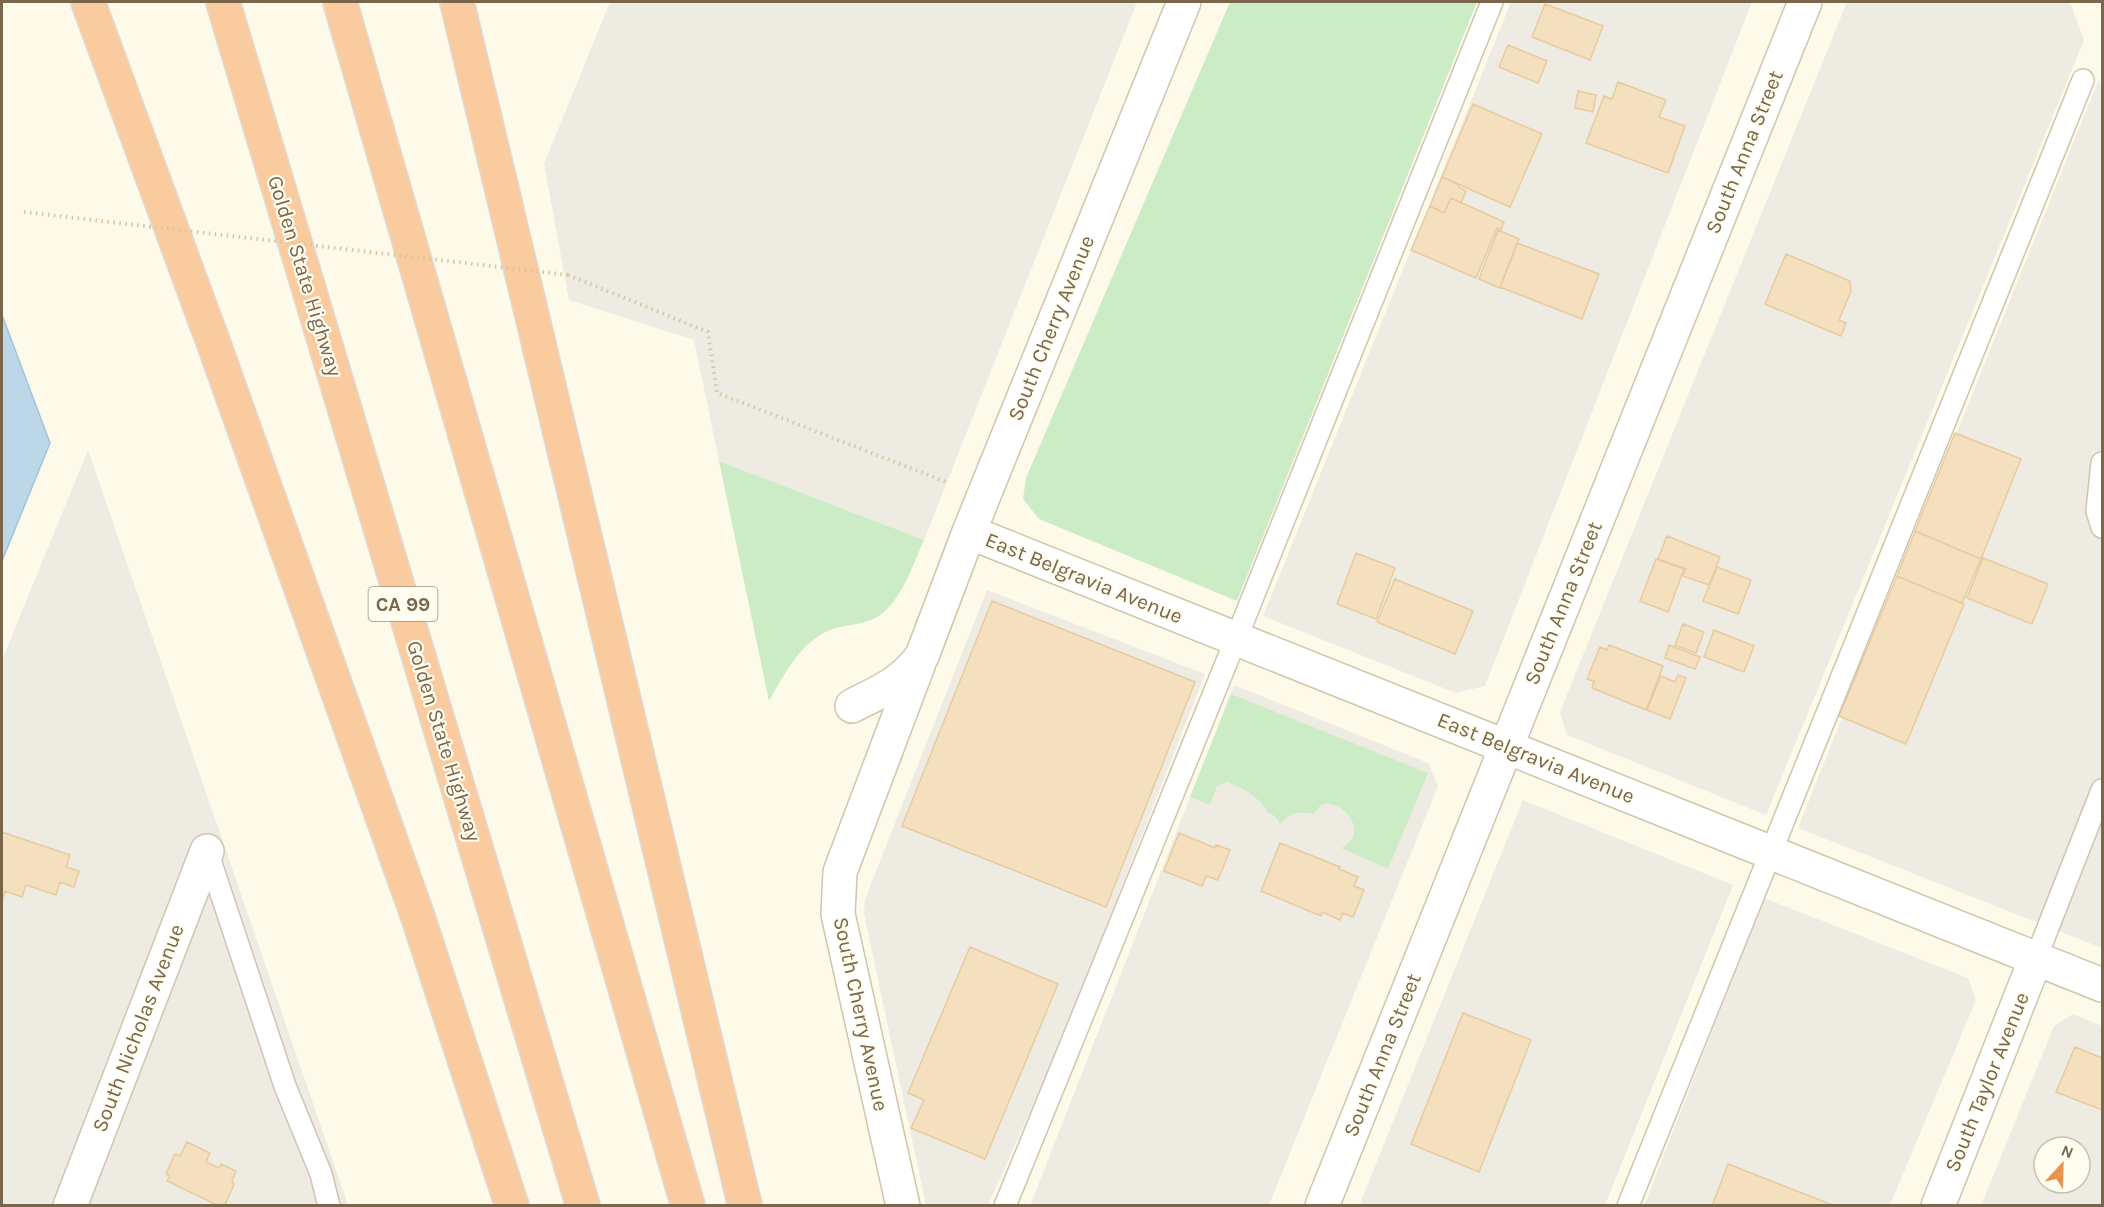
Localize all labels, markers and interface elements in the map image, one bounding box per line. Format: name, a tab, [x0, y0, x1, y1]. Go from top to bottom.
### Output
street label: South Anna Street	[1700, 67, 1788, 237]
street label: Golden State Highway	[263, 173, 347, 380]
street label: South Cherry Avenue	[1003, 232, 1099, 424]
street label: South Anna Street	[1519, 518, 1607, 688]
street label: East Belgravia Avenue	[982, 527, 1186, 629]
road number: CA 99	[368, 587, 438, 621]
street label: Golden State Highway	[402, 638, 486, 845]
street label: East Belgravia Avenue	[1434, 707, 1638, 809]
street label: South Cherry Avenue	[829, 915, 893, 1113]
street label: South Nicholas Avenue	[87, 921, 189, 1135]
street label: South Anna Street	[1338, 970, 1426, 1140]
street label: South Taylor Avenue	[1940, 989, 2034, 1175]
north arrow	[2032, 1135, 2092, 1195]
text: N	[2059, 1141, 2076, 1163]

